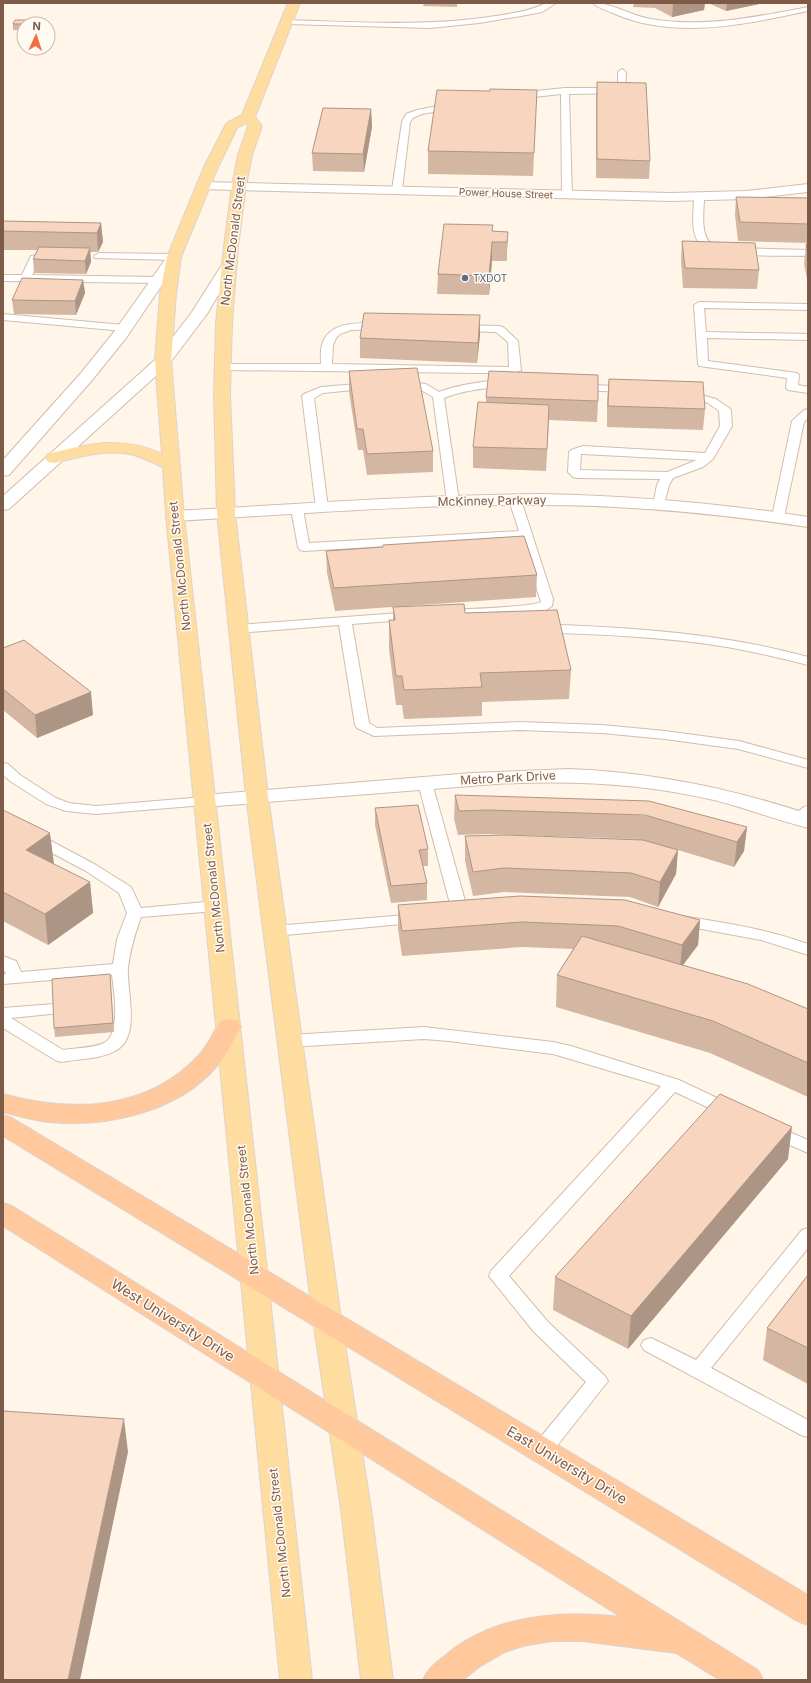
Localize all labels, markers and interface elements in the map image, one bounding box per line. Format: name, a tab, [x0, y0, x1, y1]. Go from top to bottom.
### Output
north arrow	[16, 16, 56, 56]
text: N	[32, 19, 41, 33]
street label: North McDonald Street	[217, 175, 248, 306]
street label: Power House Street	[459, 185, 554, 201]
place label: TXDOT	[473, 272, 507, 284]
marker: TXDOT	[460, 273, 470, 283]
street label: McKinney Parkway	[438, 492, 547, 509]
street label: North McDonald Street	[165, 500, 194, 632]
street label: Metro Park Drive	[460, 768, 556, 787]
street label: North McDonald Street	[199, 822, 228, 954]
street label: North McDonald Street	[233, 1144, 262, 1276]
street label: West University Drive	[108, 1275, 238, 1365]
street label: East University Drive	[504, 1422, 631, 1507]
street label: North McDonald Street	[265, 1467, 294, 1599]

